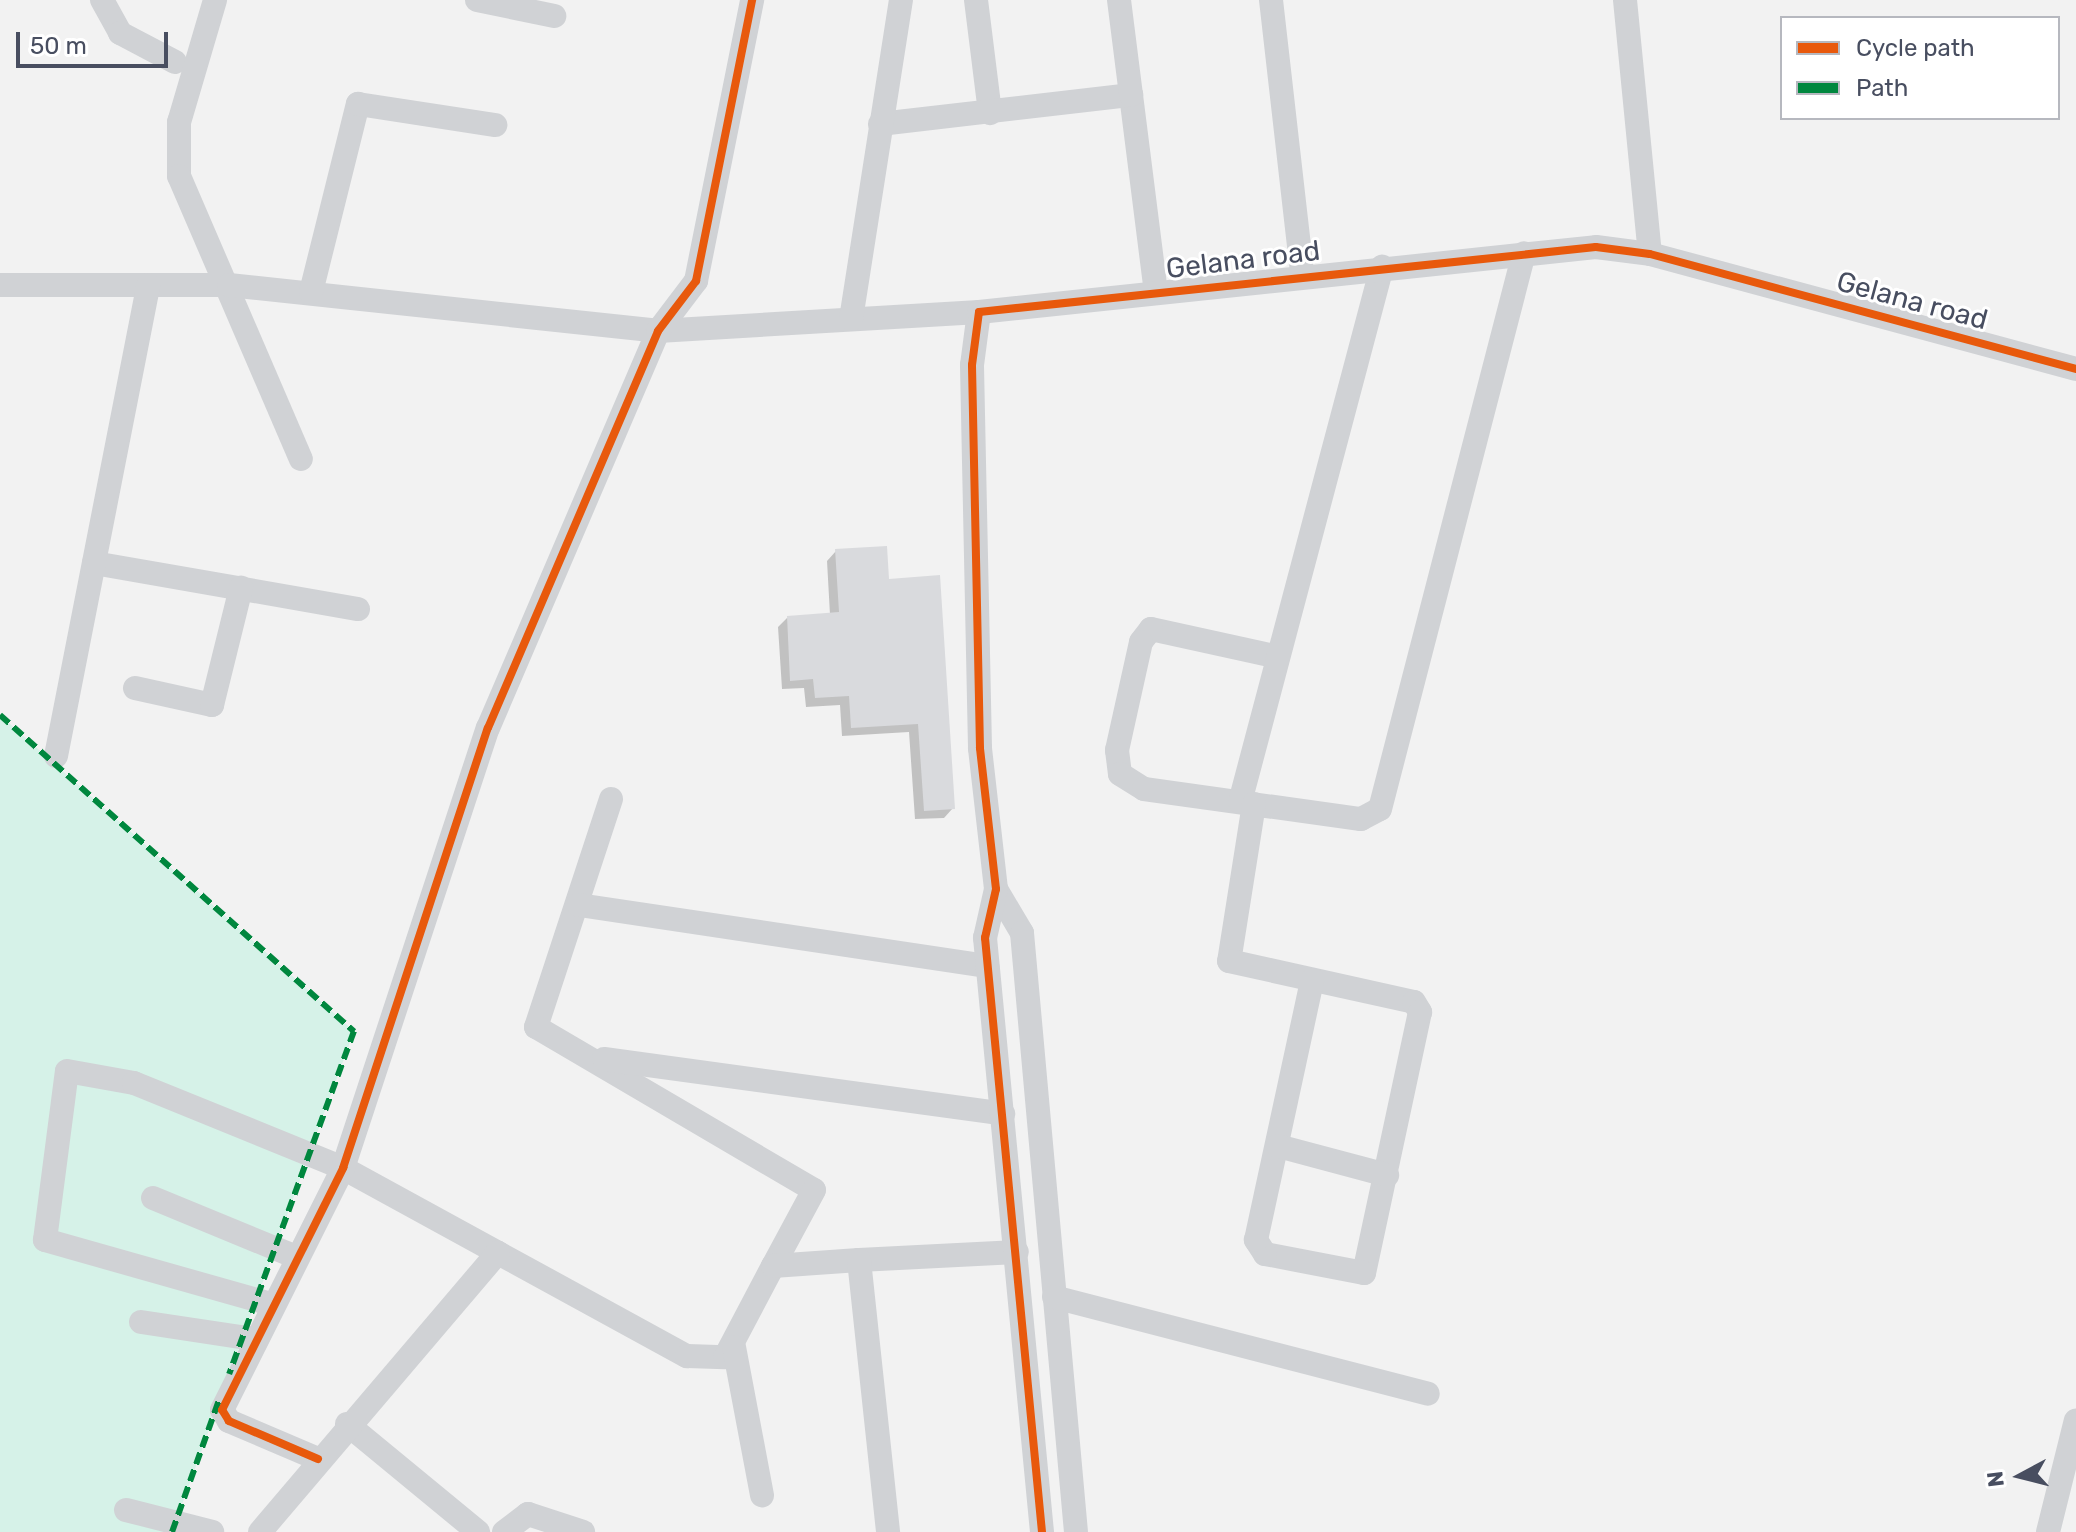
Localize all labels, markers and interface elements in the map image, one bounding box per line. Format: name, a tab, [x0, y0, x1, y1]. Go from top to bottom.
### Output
scale bar	[20, 16, 172, 66]
legend	[1780, 16, 2060, 120]
text: 50 m	[30, 32, 87, 60]
text: Cycle path	[1856, 34, 1975, 62]
text: Path	[1856, 74, 1908, 102]
street label: Gelana road	[1164, 234, 1322, 286]
street label: Gelana road	[1833, 265, 1991, 337]
north arrow	[1980, 1436, 2060, 1516]
text: N	[1981, 1469, 2010, 1488]

